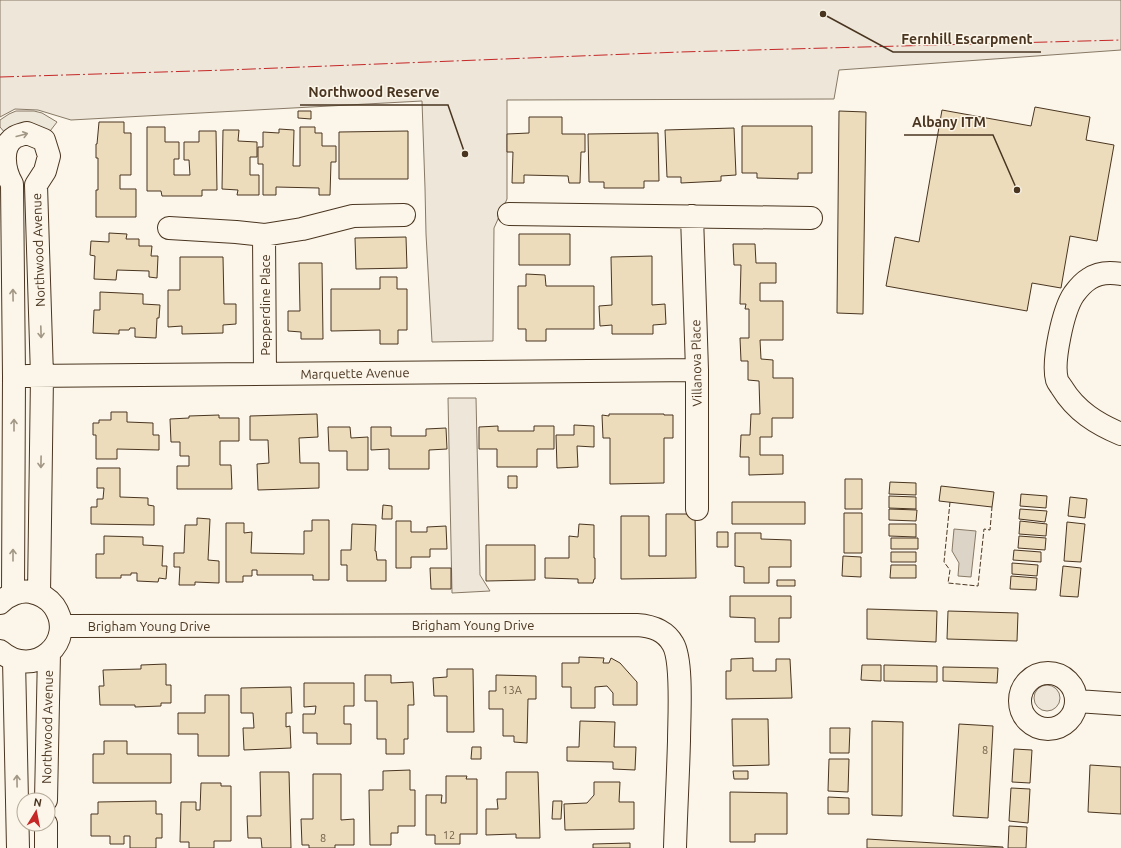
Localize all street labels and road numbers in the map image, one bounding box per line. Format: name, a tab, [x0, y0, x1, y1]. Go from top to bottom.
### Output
street label: Northwood Avenue	[29, 193, 47, 307]
street label: Pepperdine Place	[258, 254, 272, 356]
street label: Villanova Place	[688, 319, 704, 407]
street label: Marquette Avenue	[300, 365, 410, 381]
street label: Brigham Young Drive	[412, 618, 534, 632]
street label: Brigham Young Drive	[88, 619, 210, 633]
street label: Northwood Avenue	[39, 670, 55, 784]

